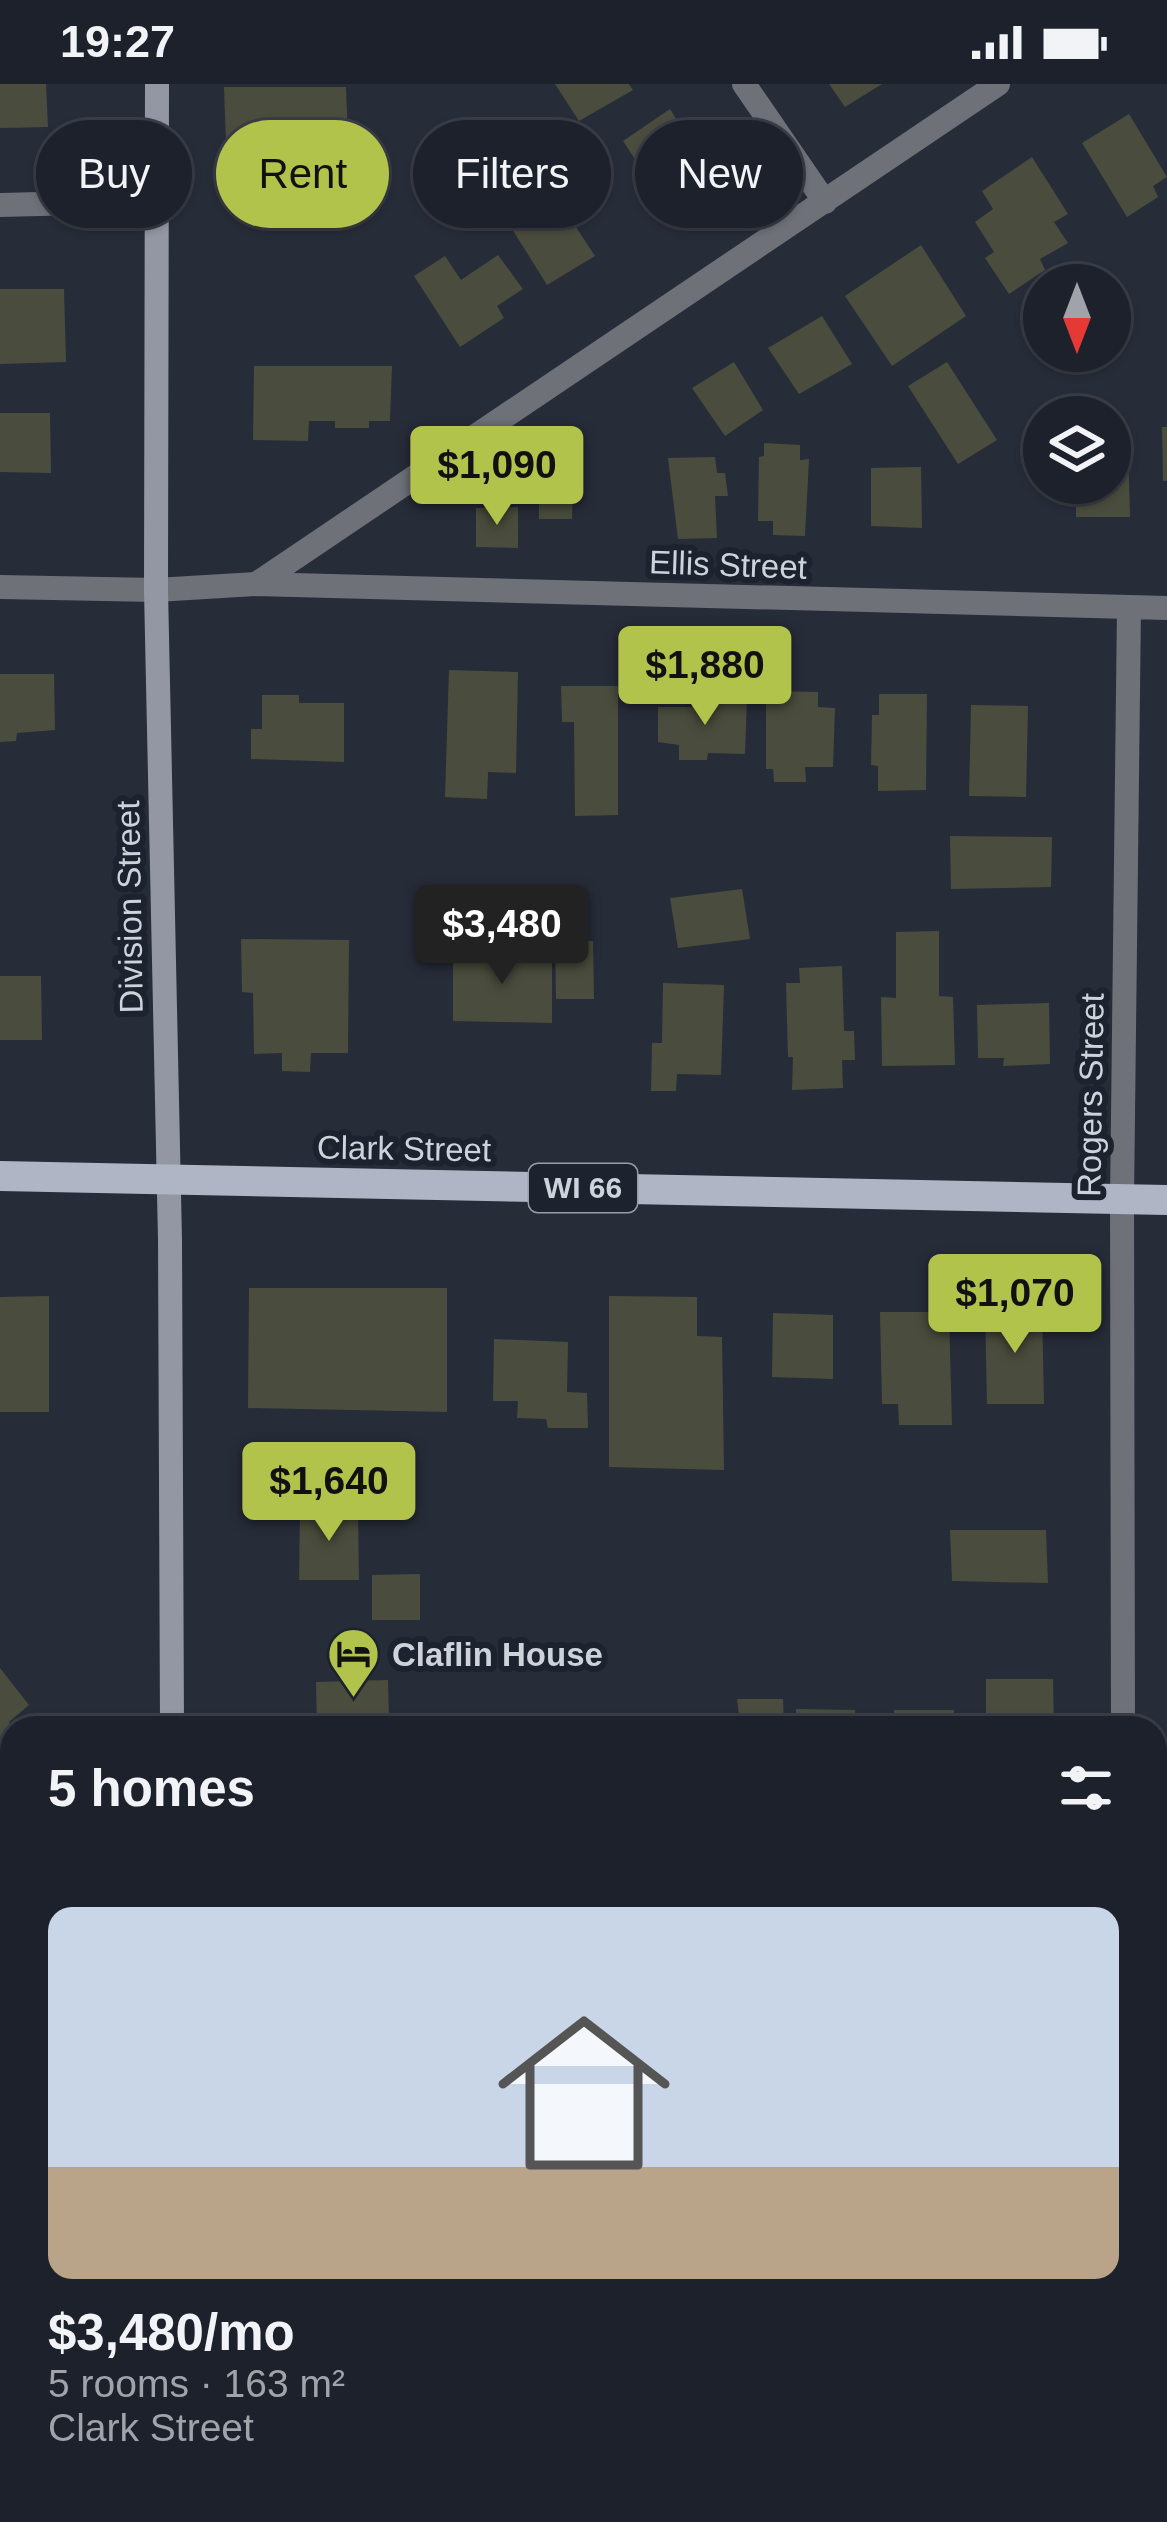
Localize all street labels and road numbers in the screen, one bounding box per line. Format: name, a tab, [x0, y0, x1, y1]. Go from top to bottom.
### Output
street label: Ellis Street	[649, 543, 807, 586]
street label: Division Street	[109, 800, 150, 1014]
street label: Rogers Street	[1070, 993, 1111, 1197]
street label: Clark Street	[317, 1128, 491, 1169]
road number: WI 66	[529, 1164, 637, 1212]

